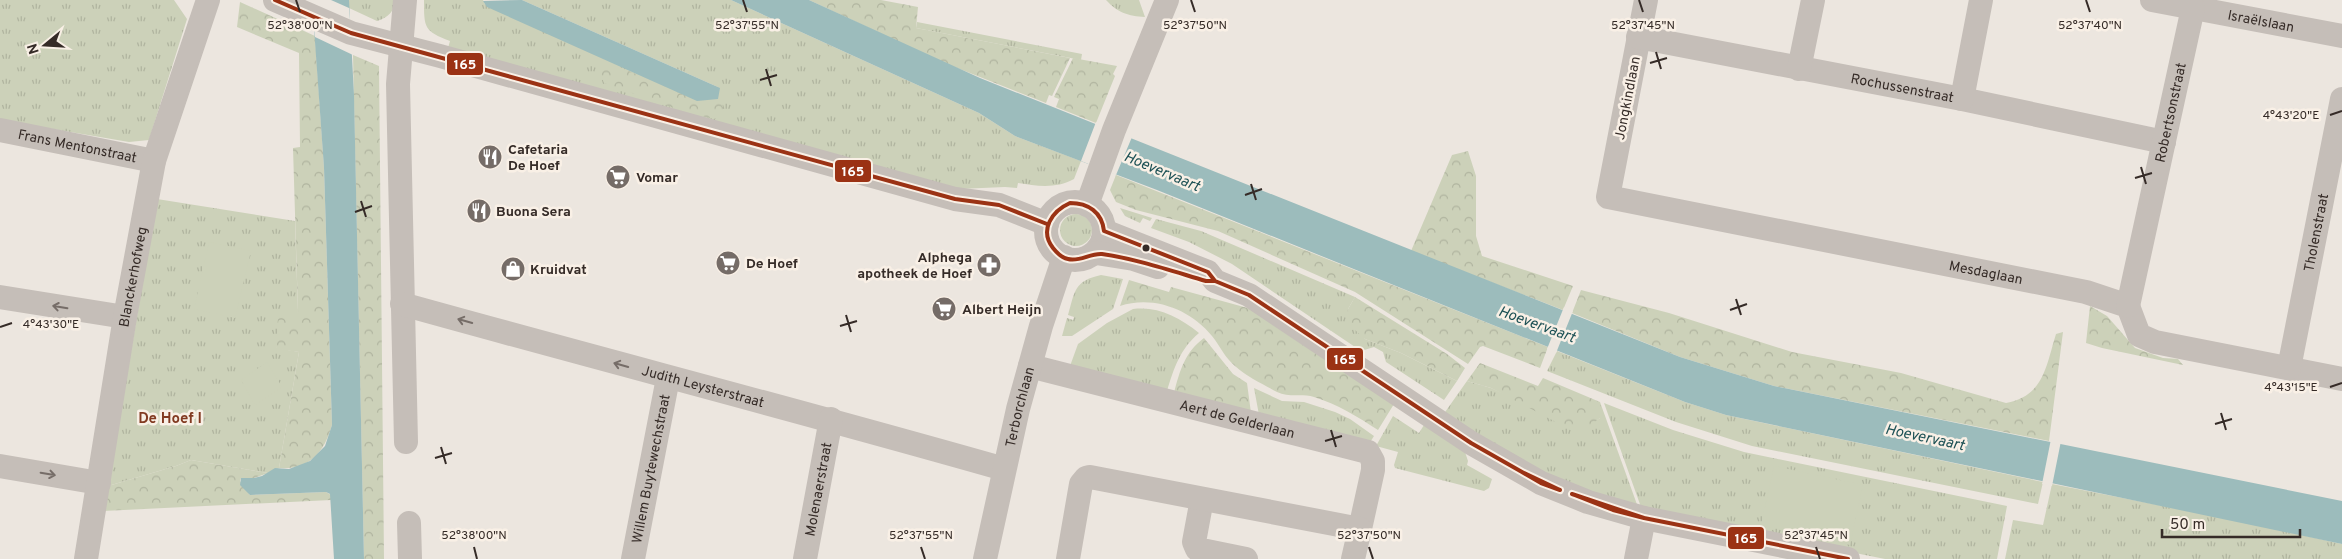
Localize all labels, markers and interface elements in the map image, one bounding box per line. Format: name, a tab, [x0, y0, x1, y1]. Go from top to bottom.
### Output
street label: Israëlslaan	[2226, 8, 2295, 37]
text: 52°38'00"N	[267, 18, 333, 34]
text: 52°37'55"N	[715, 18, 779, 34]
text: 52°37'50"N	[1163, 18, 1227, 34]
text: 52°37'45"N	[1611, 18, 1675, 34]
text: 52°37'40"N	[2058, 18, 2122, 34]
north arrow	[20, 20, 70, 70]
text: N	[24, 41, 44, 56]
line badge: 165	[446, 52, 484, 76]
street label: Jongkindlaan	[1612, 55, 1645, 142]
text: 165	[454, 57, 476, 74]
street label: Robertsonstraat	[2153, 61, 2191, 164]
street label: Rochussenstraat	[1849, 71, 1955, 107]
text: 4°43'20"E	[2263, 108, 2319, 124]
street label: Frans Mentonstraat	[16, 127, 138, 167]
place label: Cafetaria De Hoef	[508, 142, 568, 175]
restaurant icon: Cafetaria De Hoef	[477, 144, 503, 170]
water label: Hoevervaart	[1121, 148, 1203, 197]
line badge: 165	[834, 159, 872, 183]
supermarket icon: Vomar	[605, 164, 631, 190]
text: 165	[842, 164, 864, 181]
place label: Vomar	[636, 170, 678, 187]
street label: Tholenstraat	[2301, 192, 2333, 274]
restaurant icon: Buona Sera	[466, 198, 492, 224]
place label: Buona Sera	[496, 204, 571, 221]
street label: Blanckerhofweg	[116, 225, 152, 329]
unlabelled marker	[1141, 243, 1151, 253]
supermarket icon: De Hoef	[715, 250, 741, 276]
place label: Alphega apotheek de Hoef	[857, 250, 972, 283]
pharmacy icon: Alphega apotheek de Hoef	[976, 252, 1002, 278]
shop icon: Kruidvat	[500, 256, 526, 282]
place label: De Hoef	[746, 256, 798, 273]
street label: Mesdaglaan	[1947, 258, 2024, 289]
place label: Kruidvat	[530, 262, 587, 279]
supermarket icon: Albert Heijn	[931, 296, 957, 322]
one-way arrow	[52, 301, 68, 311]
place label: Albert Heijn	[962, 302, 1042, 319]
water label: Hoevervaart	[1495, 303, 1578, 348]
one-way arrow	[457, 316, 473, 326]
text: 4°43'30"E	[23, 317, 79, 333]
line badge: 165	[1326, 347, 1364, 371]
text: 165	[1334, 352, 1356, 369]
one-way arrow	[614, 359, 630, 369]
street label: Judith Leysterstraat	[640, 363, 766, 412]
street label: Terborchlaan	[1003, 365, 1039, 449]
text: 4°43'15"E	[2264, 380, 2318, 396]
street label: Willem Buytewechstraat	[629, 393, 675, 545]
street label: Aert de Gelderlaan	[1178, 397, 1296, 443]
district label: De Hoef I	[138, 410, 202, 429]
water label: Hoevervaart	[1883, 421, 1967, 456]
street label: Molenaerstraat	[802, 441, 836, 538]
one-way arrow	[40, 470, 56, 480]
scale bar	[2162, 506, 2300, 538]
text: 50 m	[2170, 516, 2205, 535]
line badge: 165	[1727, 526, 1765, 550]
text: 52°38'00"N	[441, 528, 507, 544]
text: 52°37'55"N	[889, 528, 953, 544]
text: 52°37'50"N	[1337, 528, 1401, 544]
text: 52°37'45"N	[1784, 528, 1848, 544]
text: 165	[1735, 531, 1757, 548]

